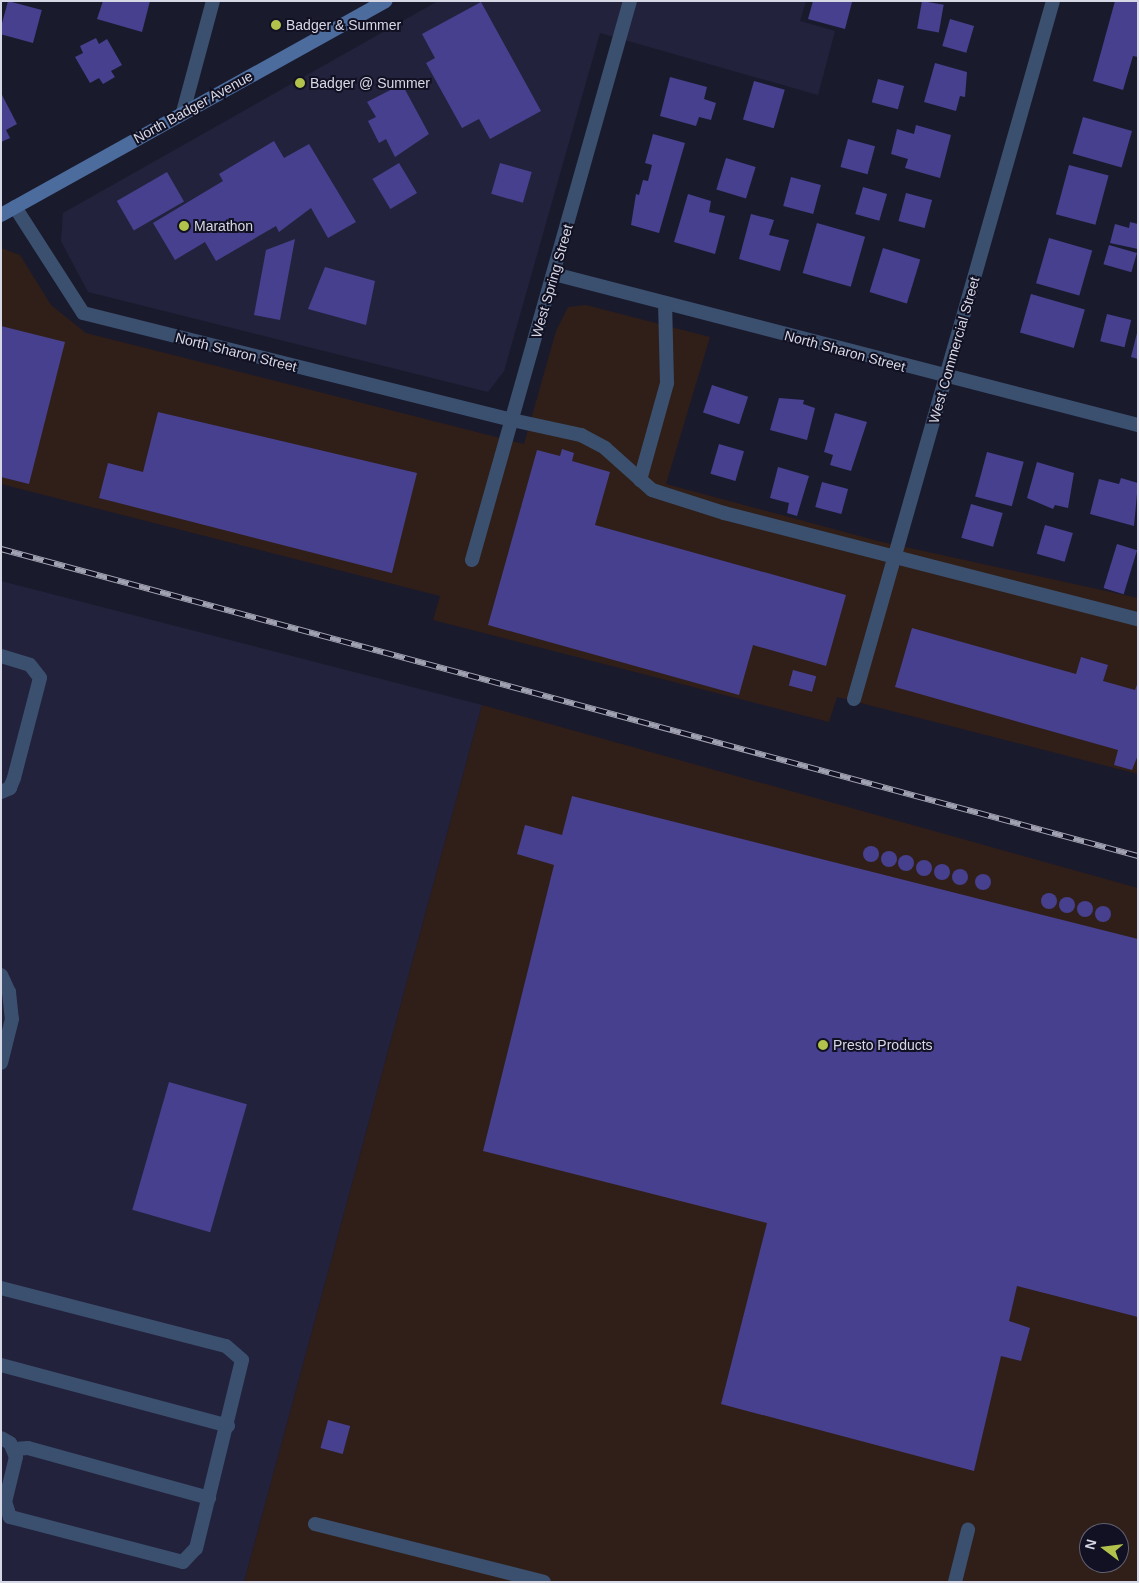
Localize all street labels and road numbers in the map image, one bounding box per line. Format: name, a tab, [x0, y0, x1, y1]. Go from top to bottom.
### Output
street label: North Badger Avenue	[130, 67, 256, 147]
street label: West Spring Street	[528, 222, 576, 340]
street label: West Commercial Street	[925, 275, 983, 425]
street label: North Sharon Street	[783, 327, 907, 375]
street label: North Sharon Street	[174, 329, 298, 375]

